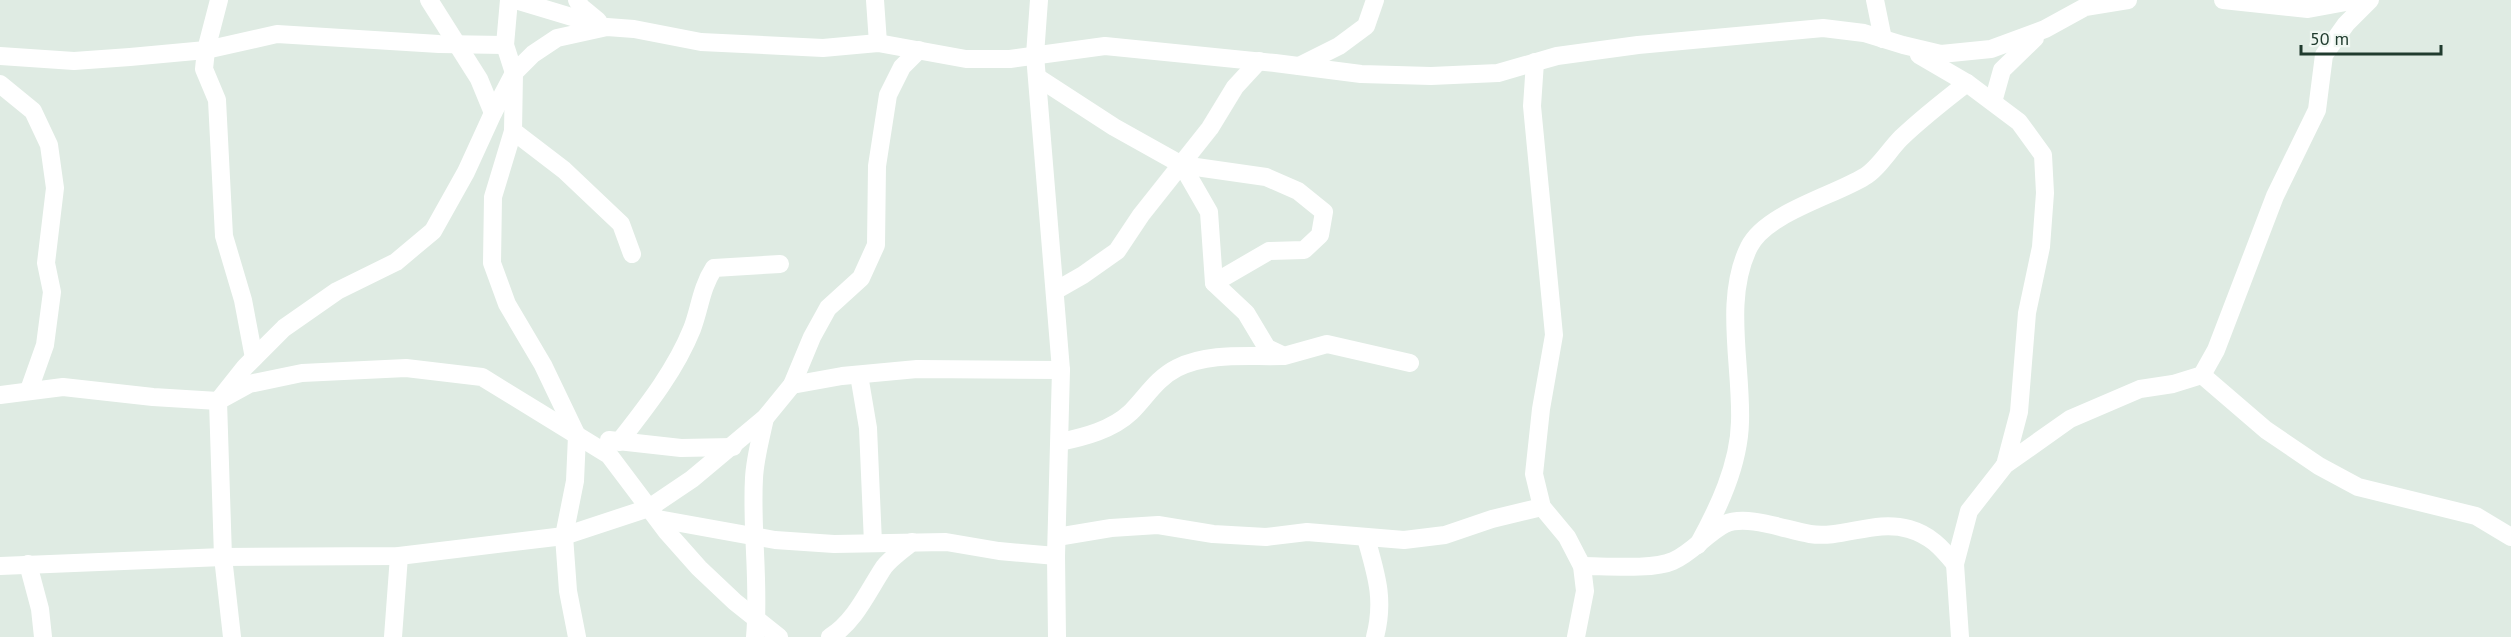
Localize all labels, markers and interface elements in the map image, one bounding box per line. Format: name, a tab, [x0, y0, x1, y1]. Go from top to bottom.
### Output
scale bar	[2301, 18, 2440, 56]
text: 50 m	[2310, 27, 2349, 50]

